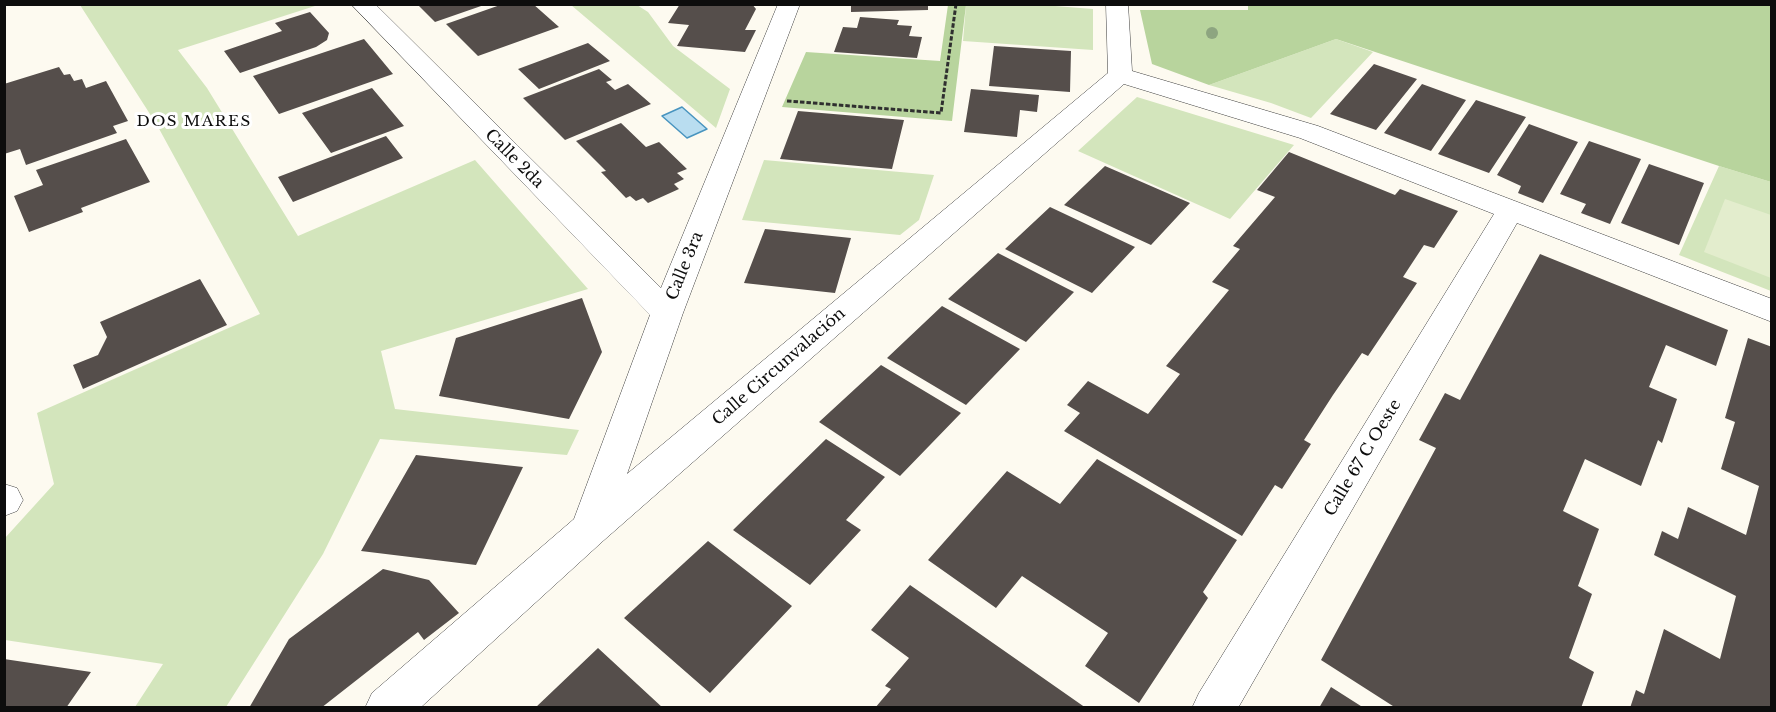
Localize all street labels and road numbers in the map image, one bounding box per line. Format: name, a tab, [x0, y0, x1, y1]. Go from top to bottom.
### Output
street label: Calle 2da	[481, 126, 547, 192]
street label: Calle 3ra	[663, 229, 707, 303]
street label: Calle Circunvalación	[709, 304, 849, 430]
street label: Calle 67 C Oeste	[1321, 396, 1405, 520]

